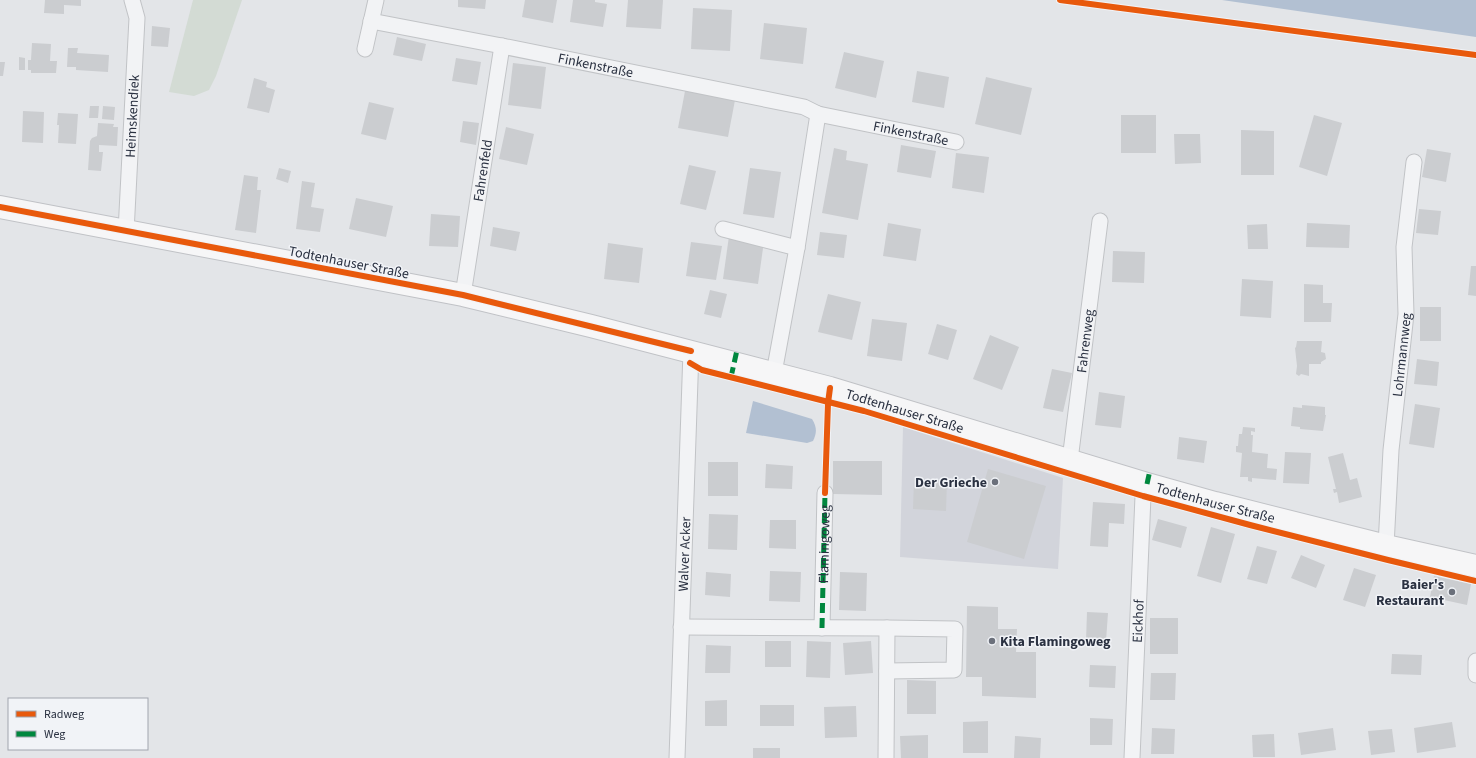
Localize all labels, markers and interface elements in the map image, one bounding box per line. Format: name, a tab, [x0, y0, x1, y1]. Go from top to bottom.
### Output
street label: Finkenstraße	[556, 49, 635, 83]
street label: Heimskendiek	[121, 74, 145, 158]
street label: Finkenstraße	[871, 116, 950, 151]
street label: Fahrenfeld	[469, 138, 498, 203]
street label: Todtenhauser Straße	[287, 241, 411, 284]
street label: Fahrenweg	[1072, 308, 1100, 374]
street label: Lohrmannweg	[1388, 312, 1417, 398]
street label: Todtenhauser Straße	[843, 384, 966, 439]
place label: Der Grieche	[915, 473, 987, 493]
marker: Der Grieche	[990, 477, 1000, 487]
street label: Todtenhauser Straße	[1153, 478, 1277, 529]
street label: Flamingoweg	[814, 505, 836, 584]
street label: Walver Acker	[674, 516, 696, 592]
place label: Baier's Restaurant	[1376, 575, 1445, 611]
marker: Baier's Restaurant	[1447, 587, 1457, 597]
street label: Eickhof	[1128, 598, 1150, 643]
place label: Kita Flamingoweg	[1000, 632, 1111, 652]
marker: Kita Flamingoweg	[987, 636, 997, 646]
legend	[8, 698, 148, 750]
text: Radweg	[44, 706, 84, 723]
text: Weg	[44, 726, 65, 743]

